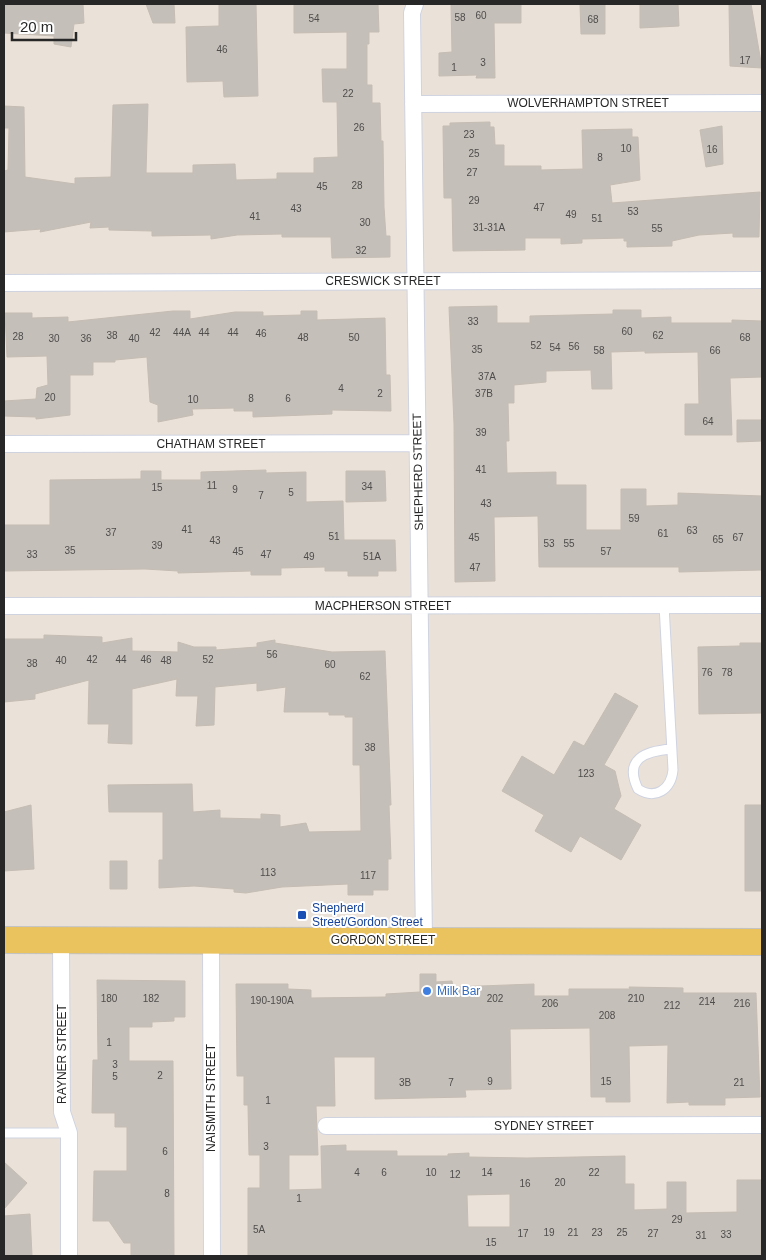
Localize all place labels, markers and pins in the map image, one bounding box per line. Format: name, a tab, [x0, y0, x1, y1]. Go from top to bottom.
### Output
place label: Shepherd Street/Gordon Street	[312, 901, 423, 929]
marker: Shepherd Street/Gordon Street	[296, 909, 308, 921]
place label: Milk Bar	[437, 984, 480, 998]
marker: Milk Bar	[421, 985, 433, 997]

